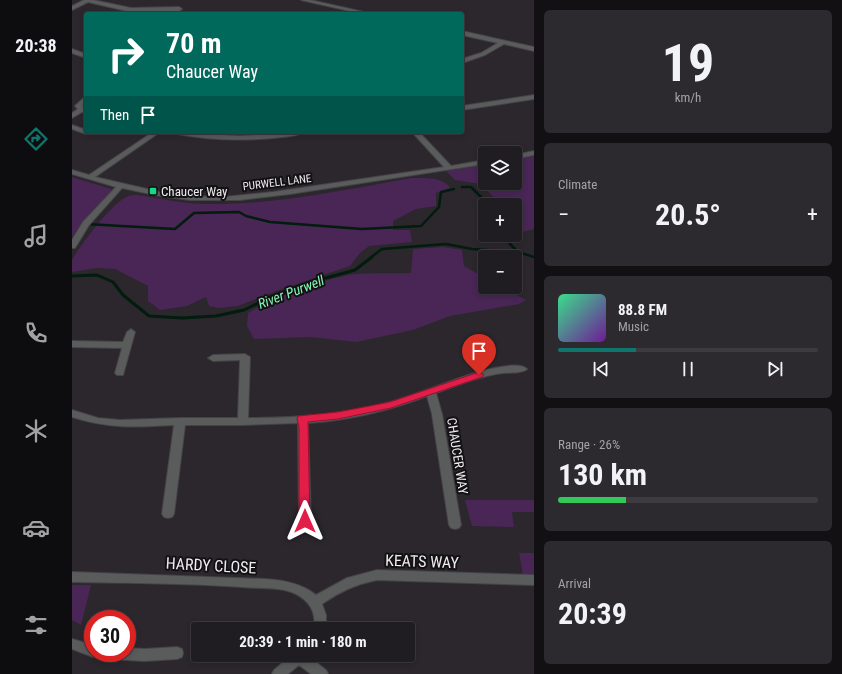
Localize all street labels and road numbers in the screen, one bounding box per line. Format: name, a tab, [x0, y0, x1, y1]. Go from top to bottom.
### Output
street label: PURWELL LANE	[242, 172, 313, 193]
street label: CHAUCER WAY	[444, 417, 471, 496]
street label: KEATS WAY	[385, 551, 460, 572]
street label: HARDY CLOSE	[165, 554, 257, 577]

